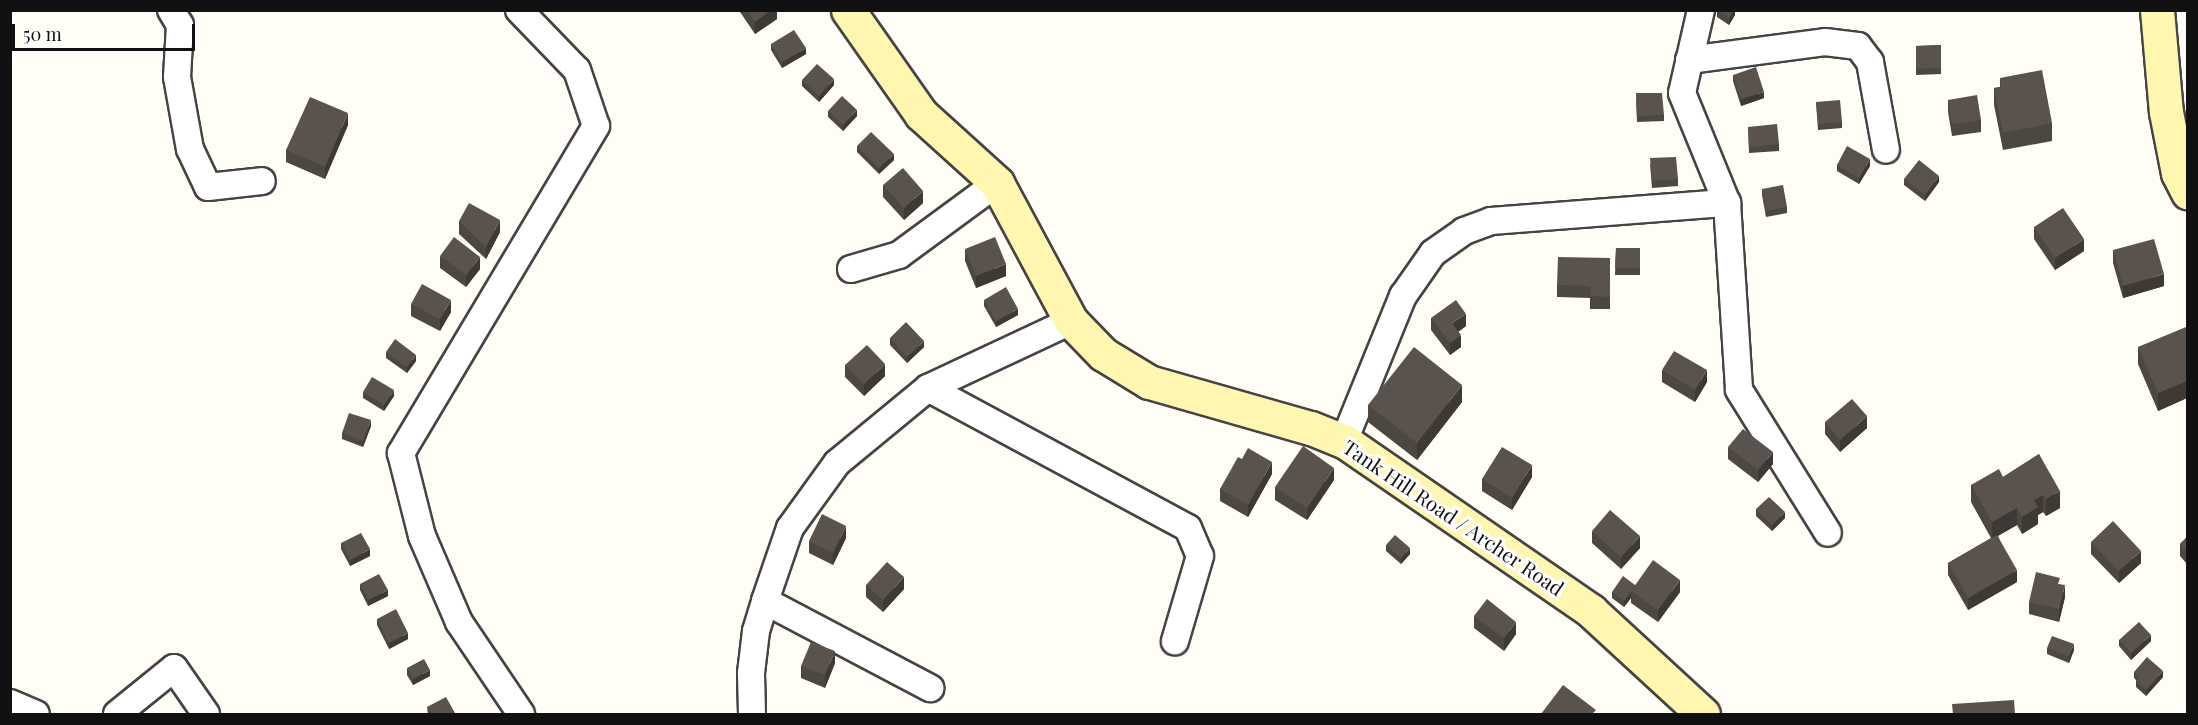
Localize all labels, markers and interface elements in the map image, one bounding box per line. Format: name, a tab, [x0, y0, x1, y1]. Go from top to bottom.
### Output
scale bar	[15, 12, 198, 50]
text: 50 m	[23, 22, 62, 46]
street label: Tank Hill Road / Archer Road	[1339, 434, 1569, 600]

